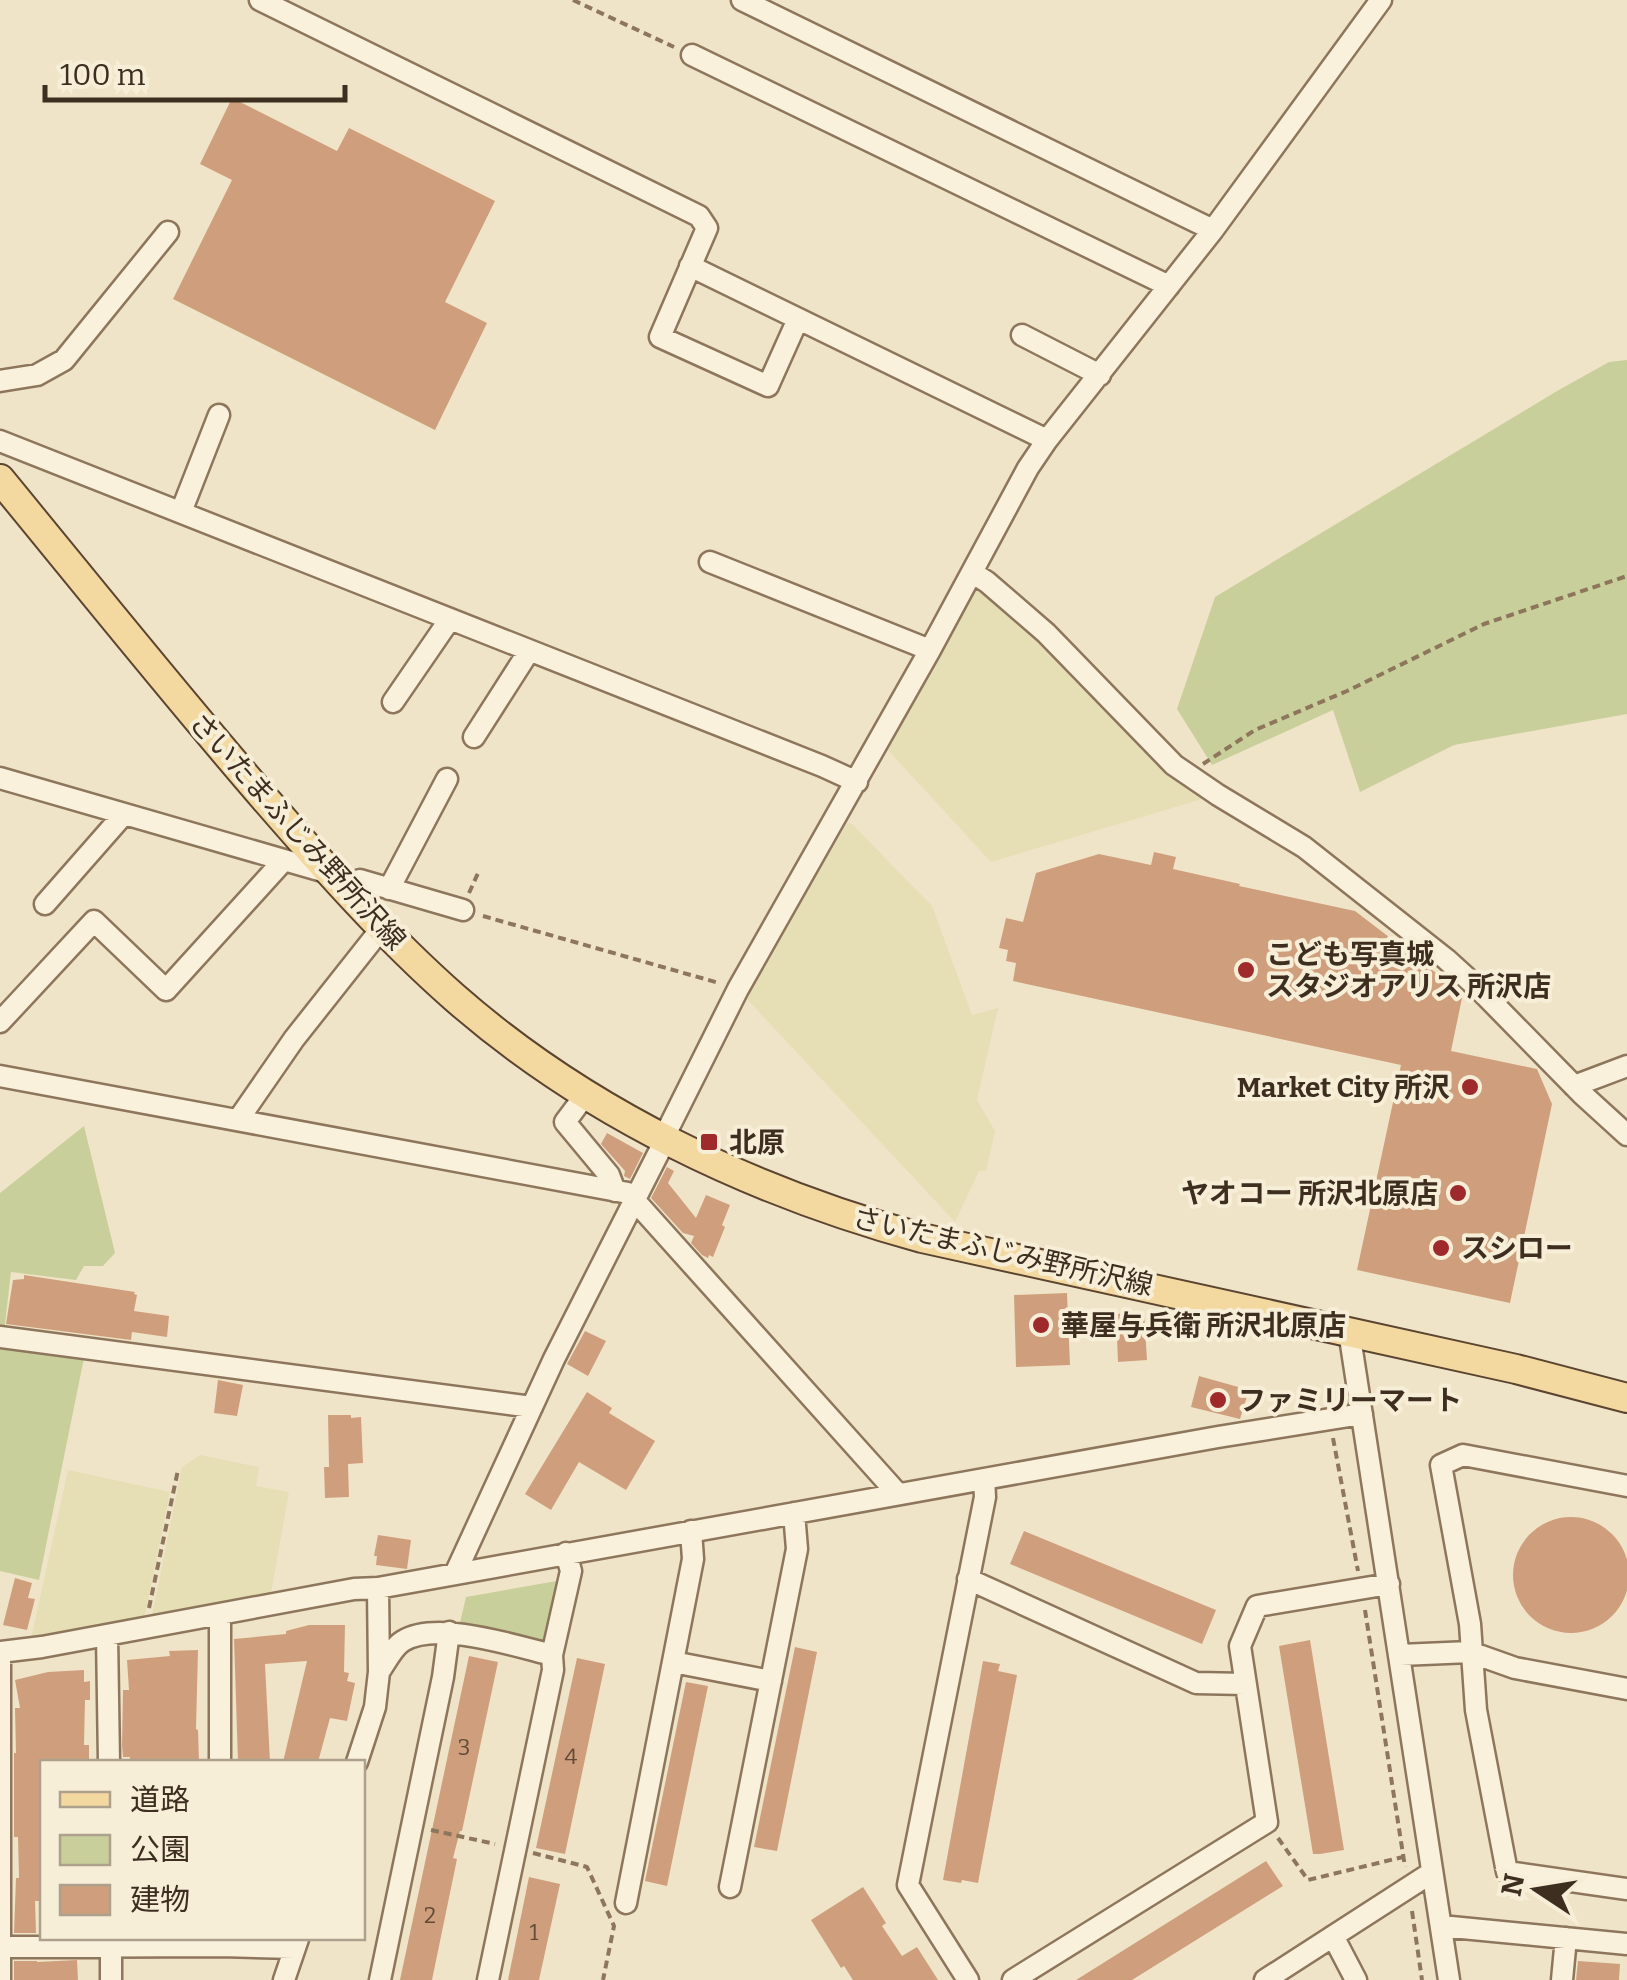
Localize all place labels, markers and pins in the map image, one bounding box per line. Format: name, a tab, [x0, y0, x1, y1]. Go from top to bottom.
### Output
place label: こども写真城 スタジオアリス 所沢店	[1266, 938, 1551, 1003]
marker: こども写真城 スタジオアリス 所沢店	[1235, 959, 1257, 981]
place label: Market City 所沢	[1237, 1071, 1450, 1104]
marker: Market City 所沢	[1459, 1076, 1481, 1098]
place label: 北原	[729, 1126, 785, 1159]
marker: 北原	[698, 1131, 720, 1153]
place label: ヤオコー 所沢北原店	[1181, 1177, 1438, 1210]
marker: ヤオコー 所沢北原店	[1447, 1182, 1469, 1204]
place label: スシロー	[1461, 1232, 1573, 1265]
marker: スシロー	[1430, 1237, 1452, 1259]
place label: 華屋与兵衛 所沢北原店	[1061, 1309, 1346, 1342]
marker: 華屋与兵衛 所沢北原店	[1030, 1314, 1052, 1336]
place label: ファミリーマート	[1238, 1384, 1462, 1417]
marker: ファミリーマート	[1207, 1389, 1229, 1411]

